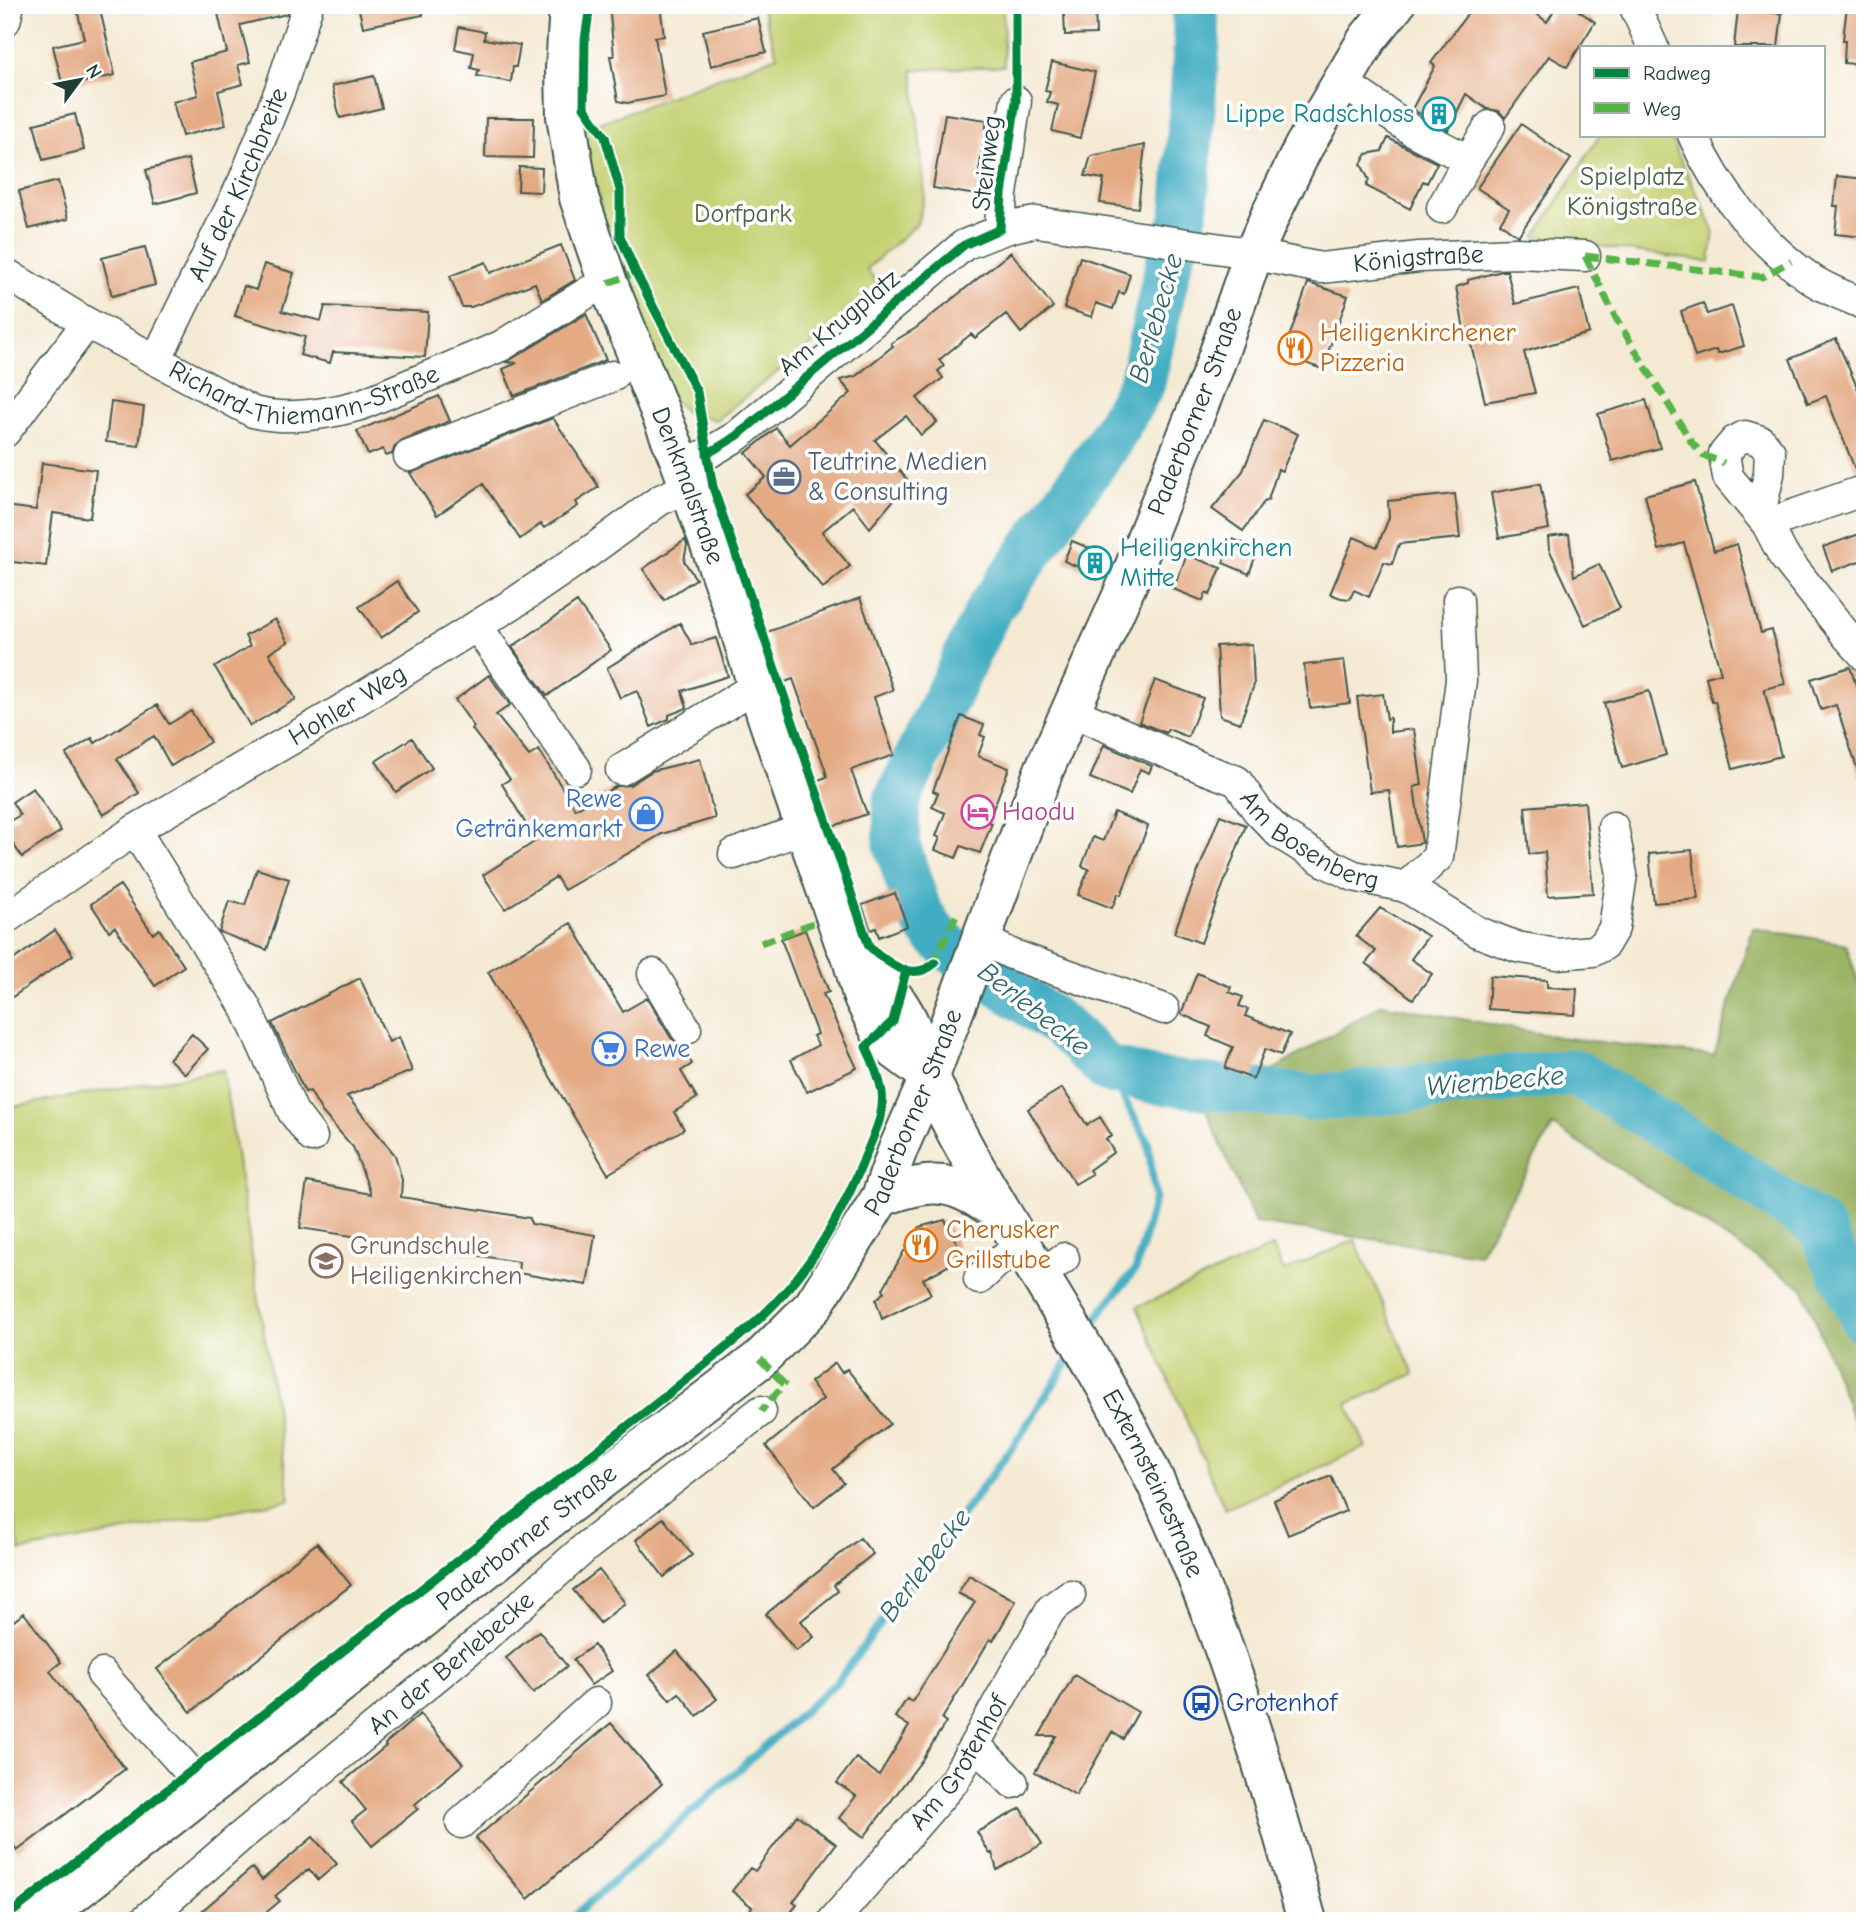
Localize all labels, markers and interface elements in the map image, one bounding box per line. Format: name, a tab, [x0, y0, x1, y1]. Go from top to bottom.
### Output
north arrow	[46, 46, 116, 116]
legend	[1580, 46, 1825, 136]
text: N	[81, 60, 106, 83]
text: Radweg	[1643, 61, 1711, 85]
street label: Auf der Kirchbreite	[182, 83, 294, 286]
building icon: Lippe Radschloss	[1420, 95, 1458, 133]
text: Weg	[1643, 97, 1681, 121]
place label: Lippe Radschloss	[1225, 99, 1414, 129]
street label: Steinweg	[966, 113, 1008, 213]
park label: Spielplatz Königstraße	[1567, 162, 1697, 222]
park label: Dorfpark	[694, 199, 792, 229]
street label: Königstraße	[1352, 239, 1484, 279]
water label: Berlebecke	[1122, 250, 1190, 386]
street label: Am Krugplatz	[772, 264, 906, 382]
street label: Paderborner Straße	[1142, 303, 1249, 520]
place label: Heiligenkirchener Pizzeria	[1320, 318, 1516, 378]
restaurant icon: Heiligenkirchener Pizzeria	[1276, 329, 1314, 367]
street label: Richard-Thiemann-Straße	[163, 347, 449, 383]
text: Richard-Thiemann-Straße	[164, 355, 443, 431]
street label: Denkmalstraße	[645, 403, 731, 568]
place label: Teutrine Medien & Consulting	[808, 447, 987, 507]
office icon: Teutrine Medien & Consulting	[765, 458, 803, 496]
place label: Heiligenkirchen Mitte	[1120, 533, 1292, 593]
building icon: Heiligenkirchen Mitte	[1076, 544, 1114, 582]
street label: Hohler Weg	[284, 658, 412, 752]
place label: Rewe Getränkemarkt	[455, 784, 624, 844]
street label: Am Bosenberg	[1233, 785, 1382, 896]
hotel icon: Haodu	[959, 793, 997, 831]
shop icon: Rewe Getränkemarkt	[627, 795, 665, 833]
place label: Haodu	[1002, 797, 1075, 827]
water label: Berlebecke	[972, 955, 1096, 1063]
street label: Paderborner Straße	[858, 1005, 969, 1222]
supermarket icon: Rewe	[590, 1030, 628, 1068]
place label: Rewe	[634, 1034, 690, 1064]
water label: Wiembecke	[1425, 1059, 1565, 1103]
place label: Cherusker Grillstube	[946, 1215, 1059, 1275]
restaurant icon: Cherusker Grillstube	[902, 1226, 940, 1264]
place label: Grundschule Heiligenkirchen	[350, 1231, 522, 1291]
school or university icon: Grundschule Heiligenkirchen	[307, 1242, 345, 1280]
street label: Externsteinestraße	[1096, 1384, 1210, 1582]
street label: Paderborner Straße	[430, 1458, 623, 1617]
water label: Berlebecke	[872, 1502, 978, 1628]
street label: An der Berlebecke	[362, 1585, 540, 1741]
bus stop icon: Grotenhof	[1182, 1684, 1220, 1722]
street label: Am Grotenhof	[903, 1688, 1015, 1836]
place label: Grotenhof	[1226, 1688, 1339, 1718]

